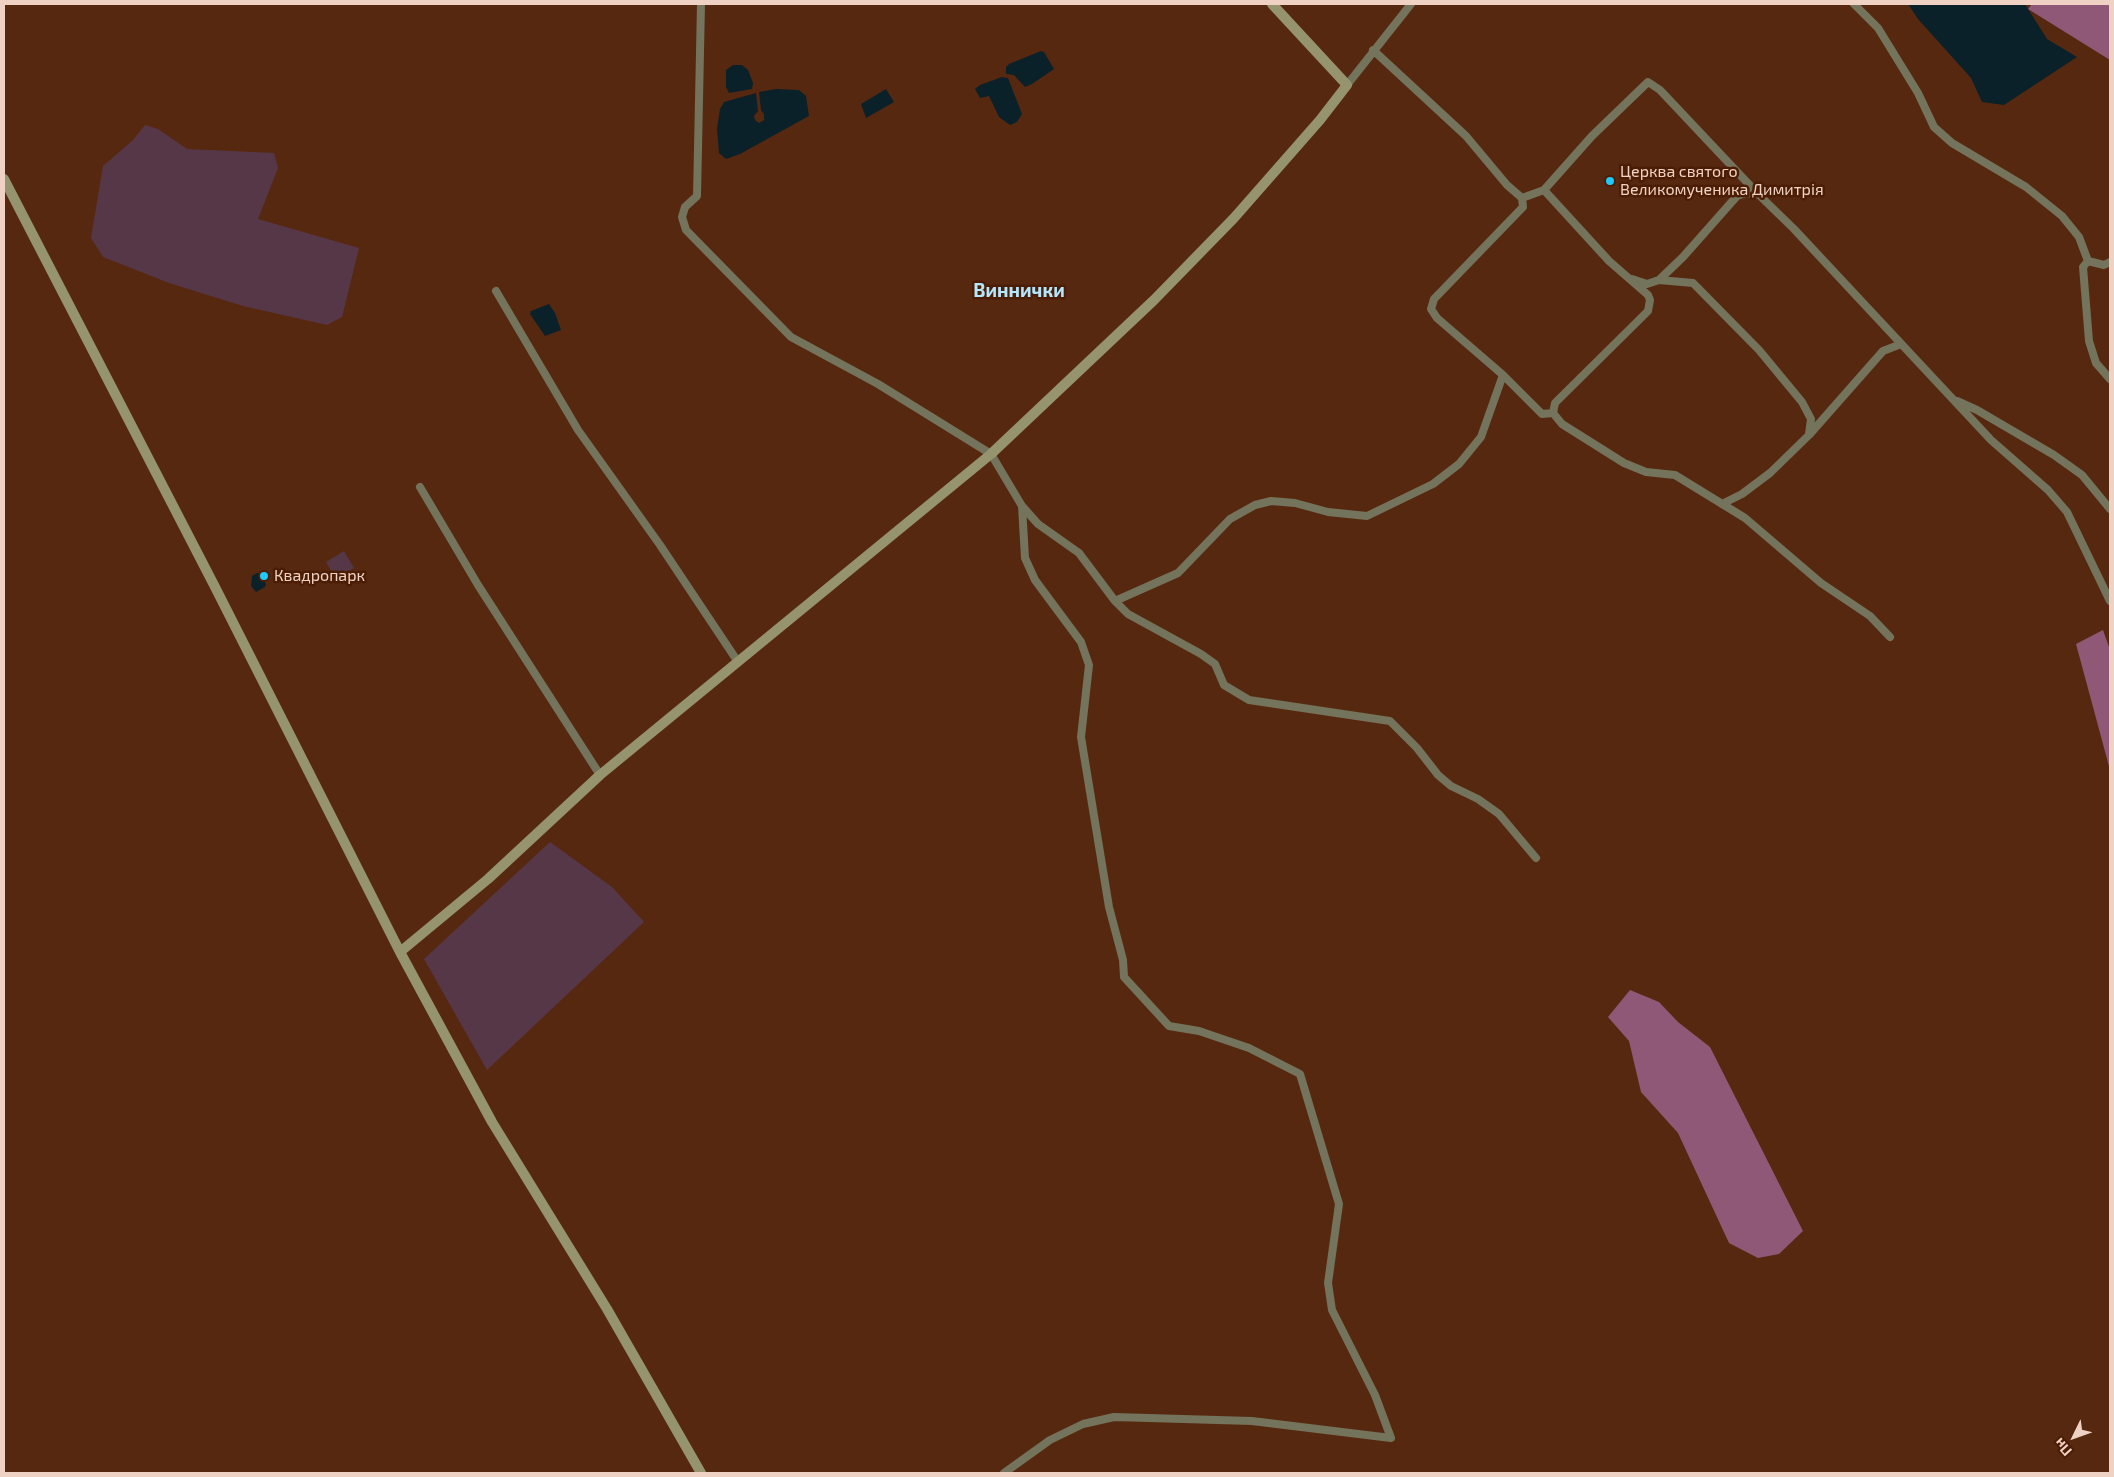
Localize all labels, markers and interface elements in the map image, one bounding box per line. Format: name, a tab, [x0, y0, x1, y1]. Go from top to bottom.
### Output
place label: Церква святого Великомученика Димитрія	[1620, 162, 1824, 200]
marker: Церква святого Великомученика Димитрія	[1604, 175, 1616, 187]
district label: Виннички	[973, 280, 1065, 302]
place label: Квадропарк	[274, 566, 365, 586]
marker: Квадропарк	[258, 570, 270, 582]
north arrow	[2049, 1412, 2099, 1462]
text: Пн	[2050, 1435, 2075, 1460]

